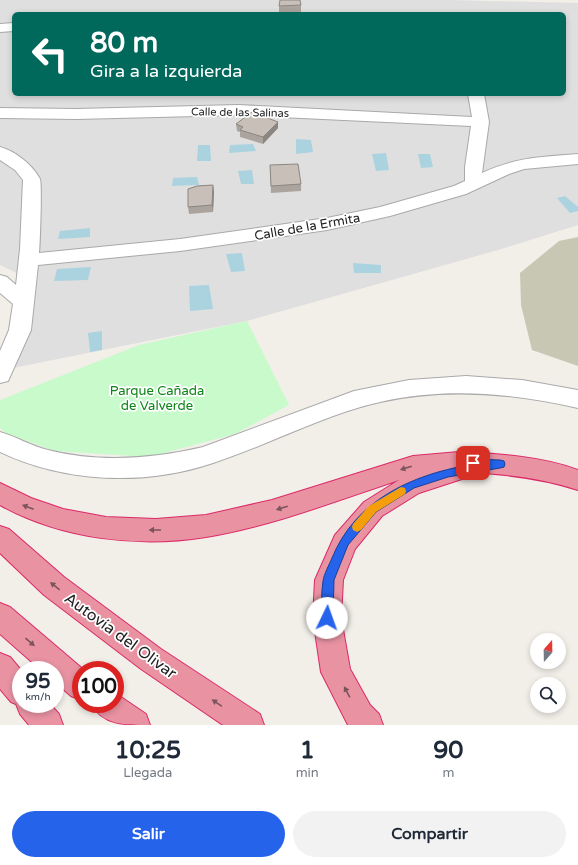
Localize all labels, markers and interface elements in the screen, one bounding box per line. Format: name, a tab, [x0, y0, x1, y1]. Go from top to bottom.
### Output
text: 80 m	[90, 26, 158, 60]
icon: left	[24, 28, 76, 80]
text: Gira a la izquierda	[90, 60, 242, 82]
street label: Calle de las Salinas	[191, 105, 289, 120]
street label: Calle de la Ermita	[253, 210, 361, 244]
park label: Parque Cañada de Valverde	[110, 383, 204, 414]
pin	[456, 446, 490, 480]
icon: arrive	[462, 452, 484, 474]
one-way arrow	[400, 465, 412, 471]
one-way arrow	[21, 503, 33, 509]
one-way arrow	[276, 505, 288, 511]
one-way arrow	[148, 527, 161, 533]
one-way arrow	[49, 582, 60, 590]
street label: Autovía del Olivar	[60, 588, 181, 684]
position arrow	[306, 597, 348, 639]
north arrow	[530, 633, 566, 669]
map controls	[530, 633, 566, 713]
one-way arrow	[24, 637, 35, 646]
speed limit sign: 100	[72, 661, 124, 713]
text: 95	[25, 670, 51, 694]
button: search	[530, 677, 566, 713]
one-way arrow	[344, 687, 350, 698]
text: km/h	[25, 691, 51, 703]
one-way arrow	[212, 699, 222, 707]
text: 10:25	[115, 736, 181, 765]
text: 1	[300, 736, 315, 765]
text: 90	[433, 736, 463, 765]
text: Llegada	[123, 765, 172, 781]
text: min	[296, 765, 319, 781]
text: m	[442, 765, 454, 781]
button: Salir	[12, 811, 285, 857]
button: Compartir	[293, 811, 566, 857]

